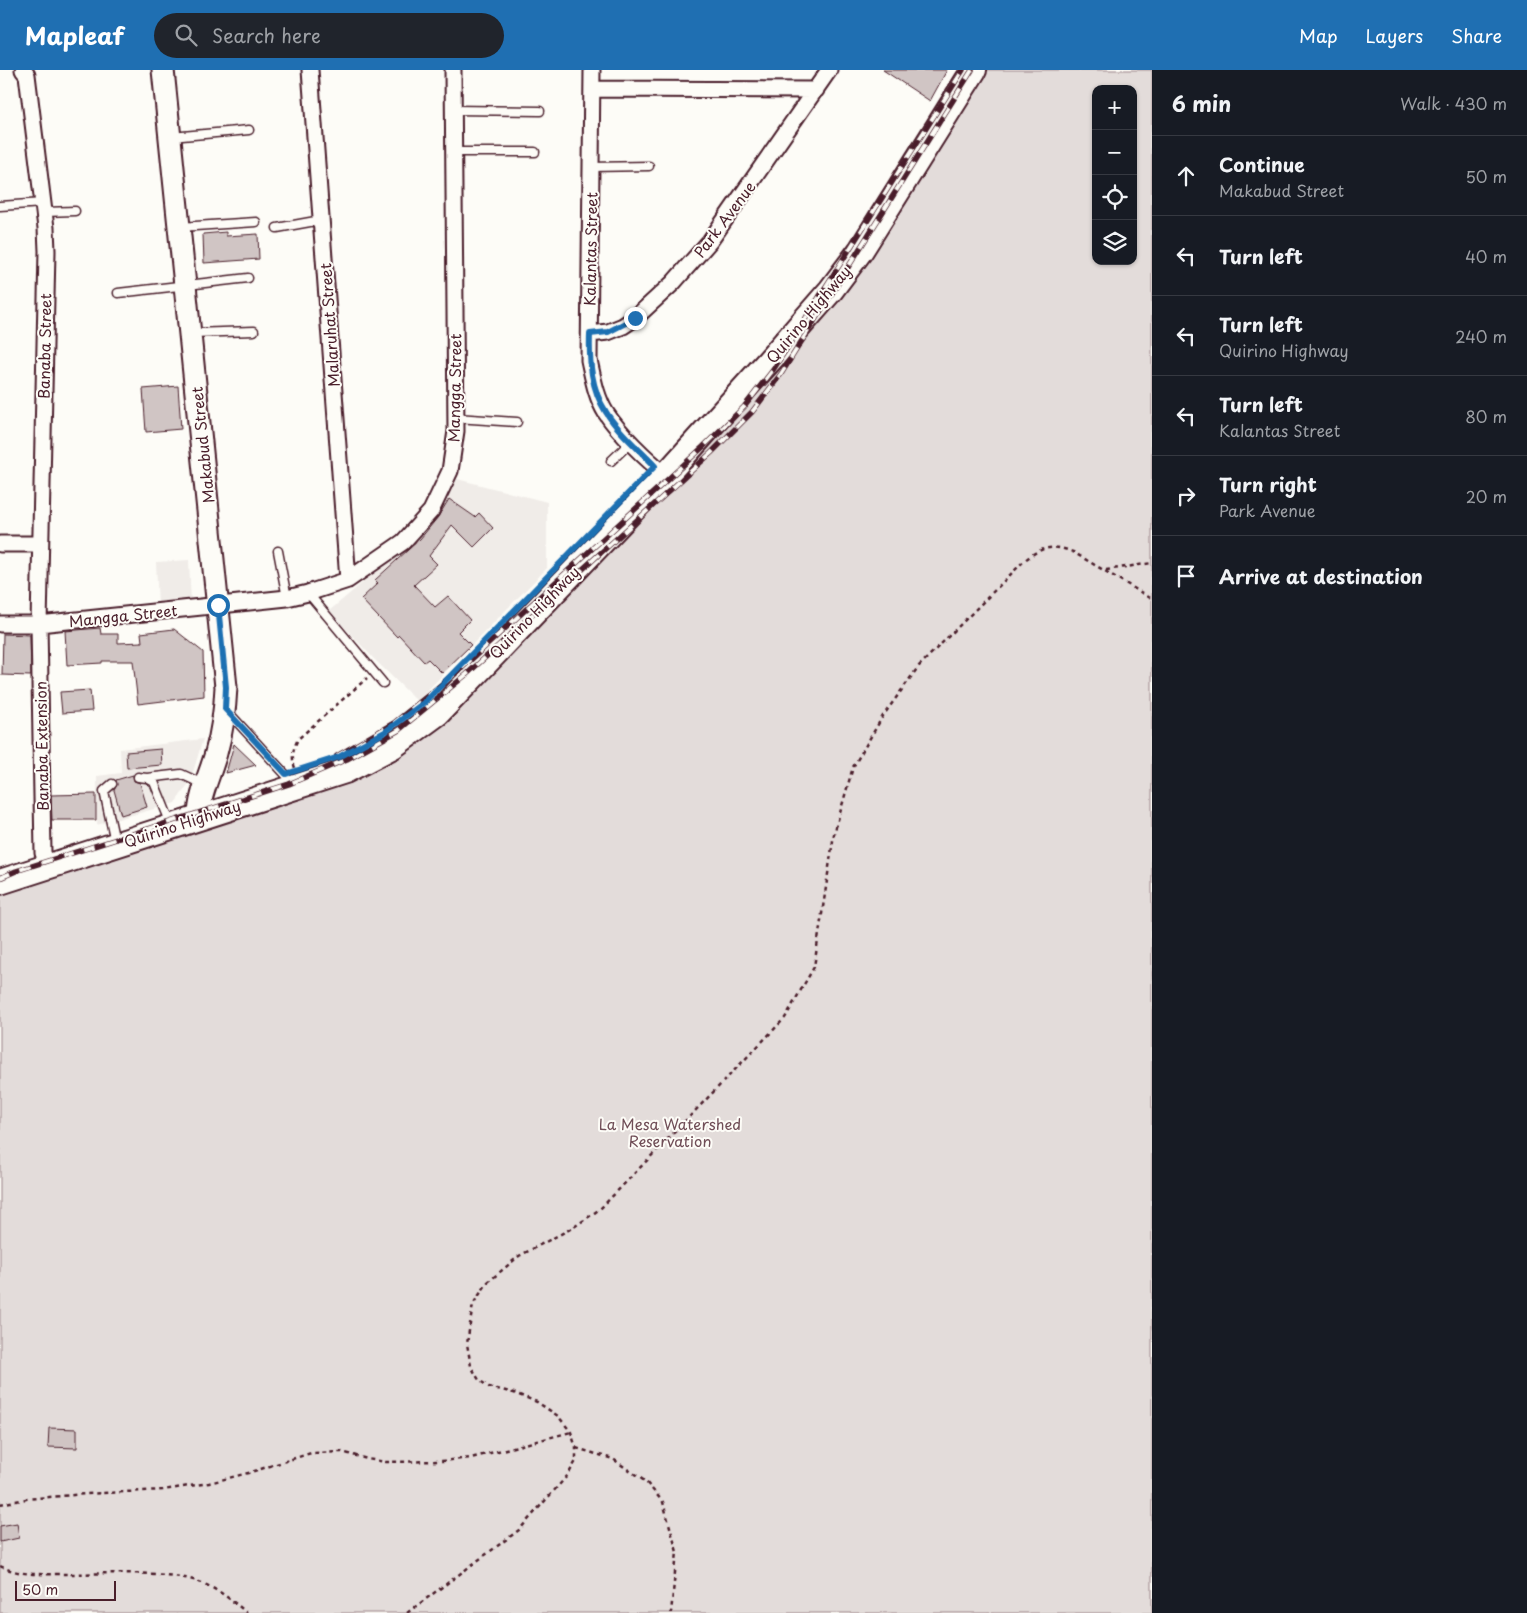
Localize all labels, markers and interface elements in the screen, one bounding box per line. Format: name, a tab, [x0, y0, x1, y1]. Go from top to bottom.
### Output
search box	[154, 13, 504, 58]
text: Mapleaf	[25, 17, 124, 53]
icon: search	[172, 21, 200, 49]
text: Search here	[212, 21, 321, 49]
text: Map	[1299, 22, 1338, 49]
text: Layers	[1366, 22, 1423, 49]
text: Share	[1451, 22, 1502, 49]
map controls	[1092, 85, 1137, 265]
button: +	[1092, 85, 1137, 130]
text: 6 min	[1172, 87, 1231, 119]
text: Walk · 430 m	[1400, 91, 1507, 115]
button: −	[1092, 130, 1137, 175]
text: Continue	[1219, 150, 1305, 178]
icon: ahead	[1172, 162, 1200, 190]
text: 50 m	[1466, 164, 1507, 188]
button: locate	[1092, 175, 1137, 220]
street label: Park Avenue	[688, 176, 760, 262]
text: Makabud Street	[1219, 178, 1344, 202]
street label: Kalantas Street	[578, 192, 602, 306]
button: layers	[1092, 220, 1137, 265]
icon: left	[1172, 242, 1200, 270]
text: Turn left	[1219, 242, 1303, 270]
text: 40 m	[1465, 244, 1507, 268]
street label: Quirino Highway	[760, 260, 856, 368]
street label: Malaruhat Street	[313, 262, 345, 388]
street label: Banaba Street	[32, 293, 56, 399]
route end	[624, 307, 647, 330]
text: Turn left	[1219, 310, 1303, 338]
icon: left	[1172, 322, 1200, 350]
text: 240 m	[1455, 324, 1507, 348]
street label: Mangga Street	[442, 333, 466, 443]
text: Quirino Highway	[1219, 338, 1348, 362]
street label: Makabud Street	[184, 386, 220, 504]
text: Turn left	[1219, 390, 1303, 418]
icon: left	[1172, 402, 1200, 430]
text: 80 m	[1465, 404, 1507, 428]
text: Kalantas Street	[1219, 418, 1340, 442]
text: Turn right	[1219, 470, 1317, 498]
icon: right	[1172, 482, 1200, 510]
text: 20 m	[1466, 484, 1507, 508]
text: Park Avenue	[1219, 498, 1316, 522]
street label: Quirino Highway	[484, 560, 584, 664]
icon: arrive	[1172, 562, 1200, 590]
text: Arrive at destination	[1219, 562, 1423, 590]
route start	[207, 594, 230, 617]
street label: Mangga Street	[68, 598, 178, 632]
street label: Banaba Extension	[28, 681, 54, 811]
street label: Quirino Highway	[121, 793, 243, 853]
park label: La Mesa Watershed Reservation	[599, 1112, 741, 1152]
scale bar	[15, 1578, 116, 1601]
text: 50 m	[22, 1579, 58, 1600]

